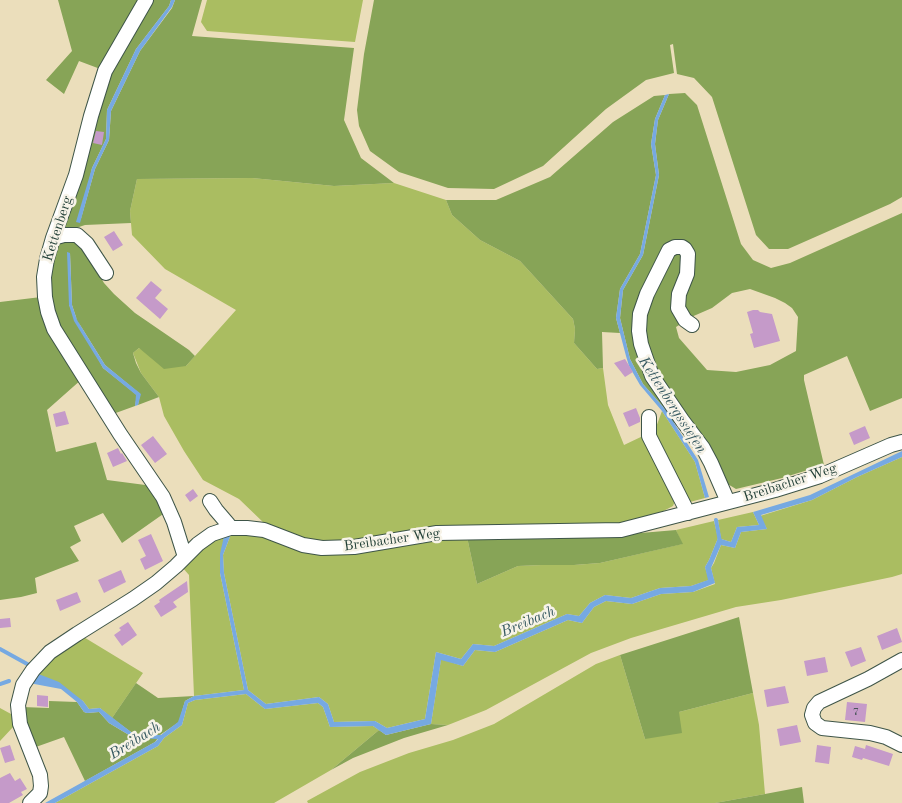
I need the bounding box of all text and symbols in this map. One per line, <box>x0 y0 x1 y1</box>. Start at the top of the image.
street label: Kettenberg <box>40 194 76 264</box>
water label: Kettenbergssiefen <box>634 353 710 457</box>
street label: Breibacher Weg <box>741 460 839 506</box>
street label: Breibacher Weg <box>343 525 441 555</box>
water label: Breibach <box>498 603 558 641</box>
house number: 7 <box>853 705 859 719</box>
water label: Breibach <box>106 718 164 764</box>

